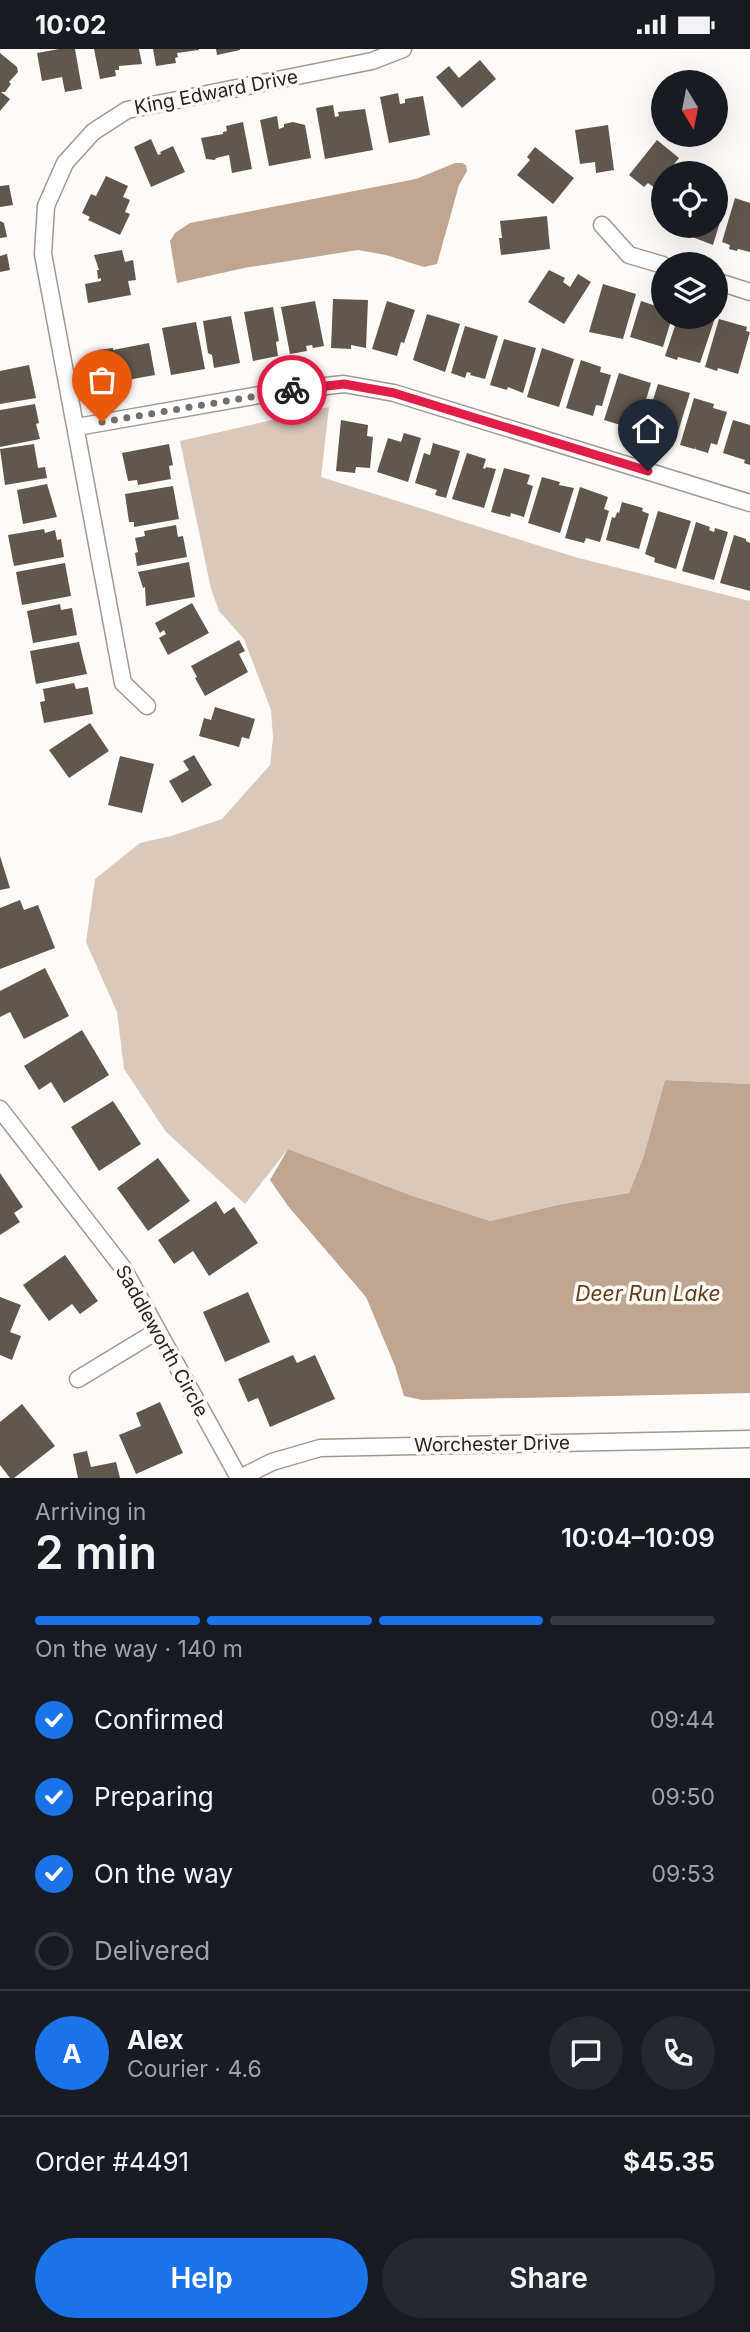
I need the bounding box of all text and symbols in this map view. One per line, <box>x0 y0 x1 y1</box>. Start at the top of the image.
text: 10:02 <box>35 9 106 40</box>
street label: King Edward Drive <box>132 65 300 119</box>
north arrow <box>651 70 728 147</box>
map controls <box>651 70 728 329</box>
button: locate <box>651 161 728 238</box>
button: layers <box>651 252 728 329</box>
pin <box>72 350 132 422</box>
courier <box>257 355 327 425</box>
icon: bag <box>83 361 121 399</box>
icon: bike <box>273 371 311 409</box>
pin <box>618 399 678 471</box>
icon: home <box>629 410 667 448</box>
street label: Saddleworth Circle <box>111 1261 213 1421</box>
water label: Deer Run Lake <box>575 1281 721 1306</box>
street label: Worchester Drive <box>414 1431 570 1457</box>
text: Arriving in <box>35 1498 146 1526</box>
text: 10:04–10:09 <box>561 1522 715 1553</box>
text: 2 min <box>35 1524 157 1580</box>
text: On the way · 140 m <box>35 1635 243 1663</box>
icon: check <box>35 1701 73 1739</box>
text: Confirmed <box>94 1704 224 1735</box>
text: 09:44 <box>650 1706 715 1734</box>
icon: check <box>35 1778 73 1816</box>
text: Preparing <box>94 1781 214 1812</box>
text: 09:50 <box>651 1783 715 1811</box>
icon: check <box>35 1855 73 1893</box>
text: On the way <box>94 1858 233 1889</box>
text: 09:53 <box>651 1860 715 1888</box>
text: Delivered <box>94 1935 210 1966</box>
button: chat <box>549 2016 623 2090</box>
button: phone <box>641 2016 715 2090</box>
text: Alex <box>127 2024 184 2055</box>
text: A <box>62 2038 82 2069</box>
text: Courier · 4.6 <box>127 2055 262 2083</box>
text: Order #4491 <box>35 2146 189 2177</box>
text: $45.35 <box>623 2146 715 2177</box>
button: Help <box>35 2238 368 2318</box>
button: Share <box>382 2238 715 2318</box>

